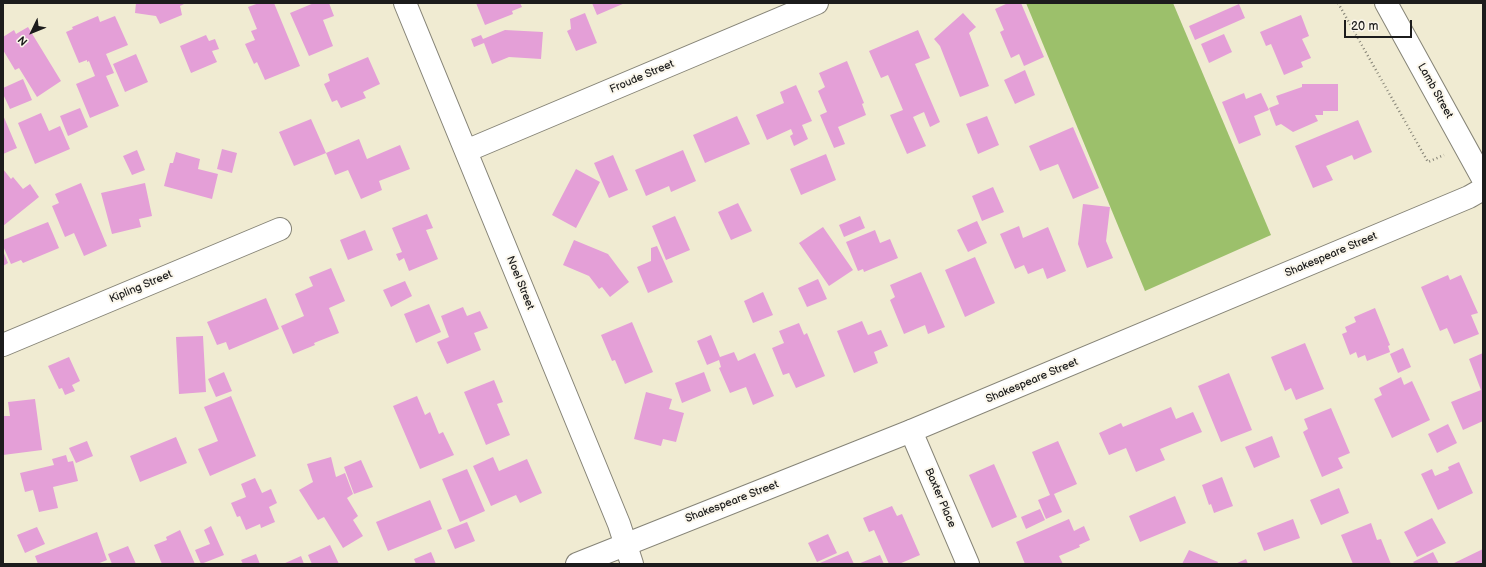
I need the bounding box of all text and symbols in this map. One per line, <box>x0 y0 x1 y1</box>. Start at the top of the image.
north arrow <box>12 12 52 52</box>
scale bar <box>1346 12 1414 38</box>
text: 20 m <box>1351 19 1378 34</box>
text: N <box>15 33 30 48</box>
street label: Froude Street <box>608 58 676 96</box>
street label: Lamb Street <box>1414 61 1456 121</box>
street label: Shakespeare Street <box>1283 230 1379 280</box>
street label: Noel Street <box>503 254 537 312</box>
street label: Kipling Street <box>108 268 174 306</box>
street label: Shakespeare Street <box>984 356 1080 406</box>
street label: Baxter Place <box>922 466 958 530</box>
street label: Shakespeare Street <box>684 478 780 526</box>

